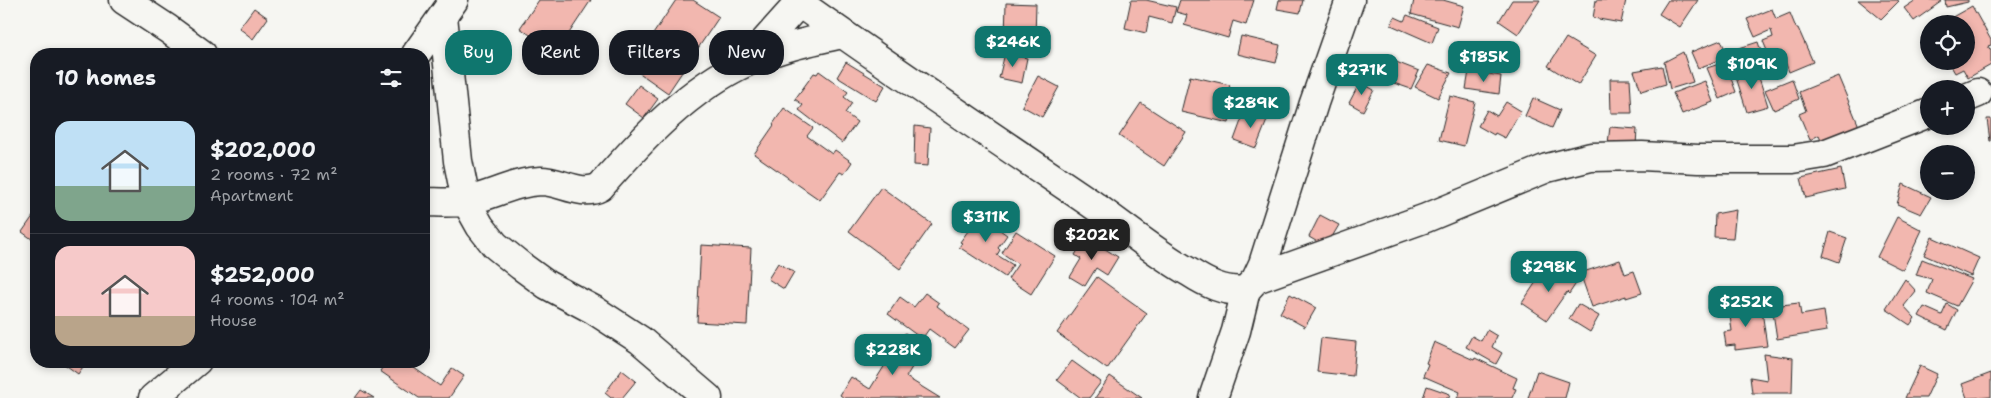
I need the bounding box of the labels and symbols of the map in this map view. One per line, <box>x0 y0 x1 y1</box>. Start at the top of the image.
pin: $246K <box>978 26 1048 68</box>
pin: $185K <box>1449 41 1519 83</box>
pin: $109K <box>1717 48 1787 90</box>
pin: $271K <box>1327 54 1397 96</box>
pin: $289K <box>1216 86 1286 129</box>
pin: $311K <box>951 200 1021 243</box>
pin: $202K <box>1057 218 1127 261</box>
pin: $298K <box>1514 250 1584 293</box>
pin: $252K <box>1711 286 1781 328</box>
pin: $228K <box>858 334 928 376</box>

